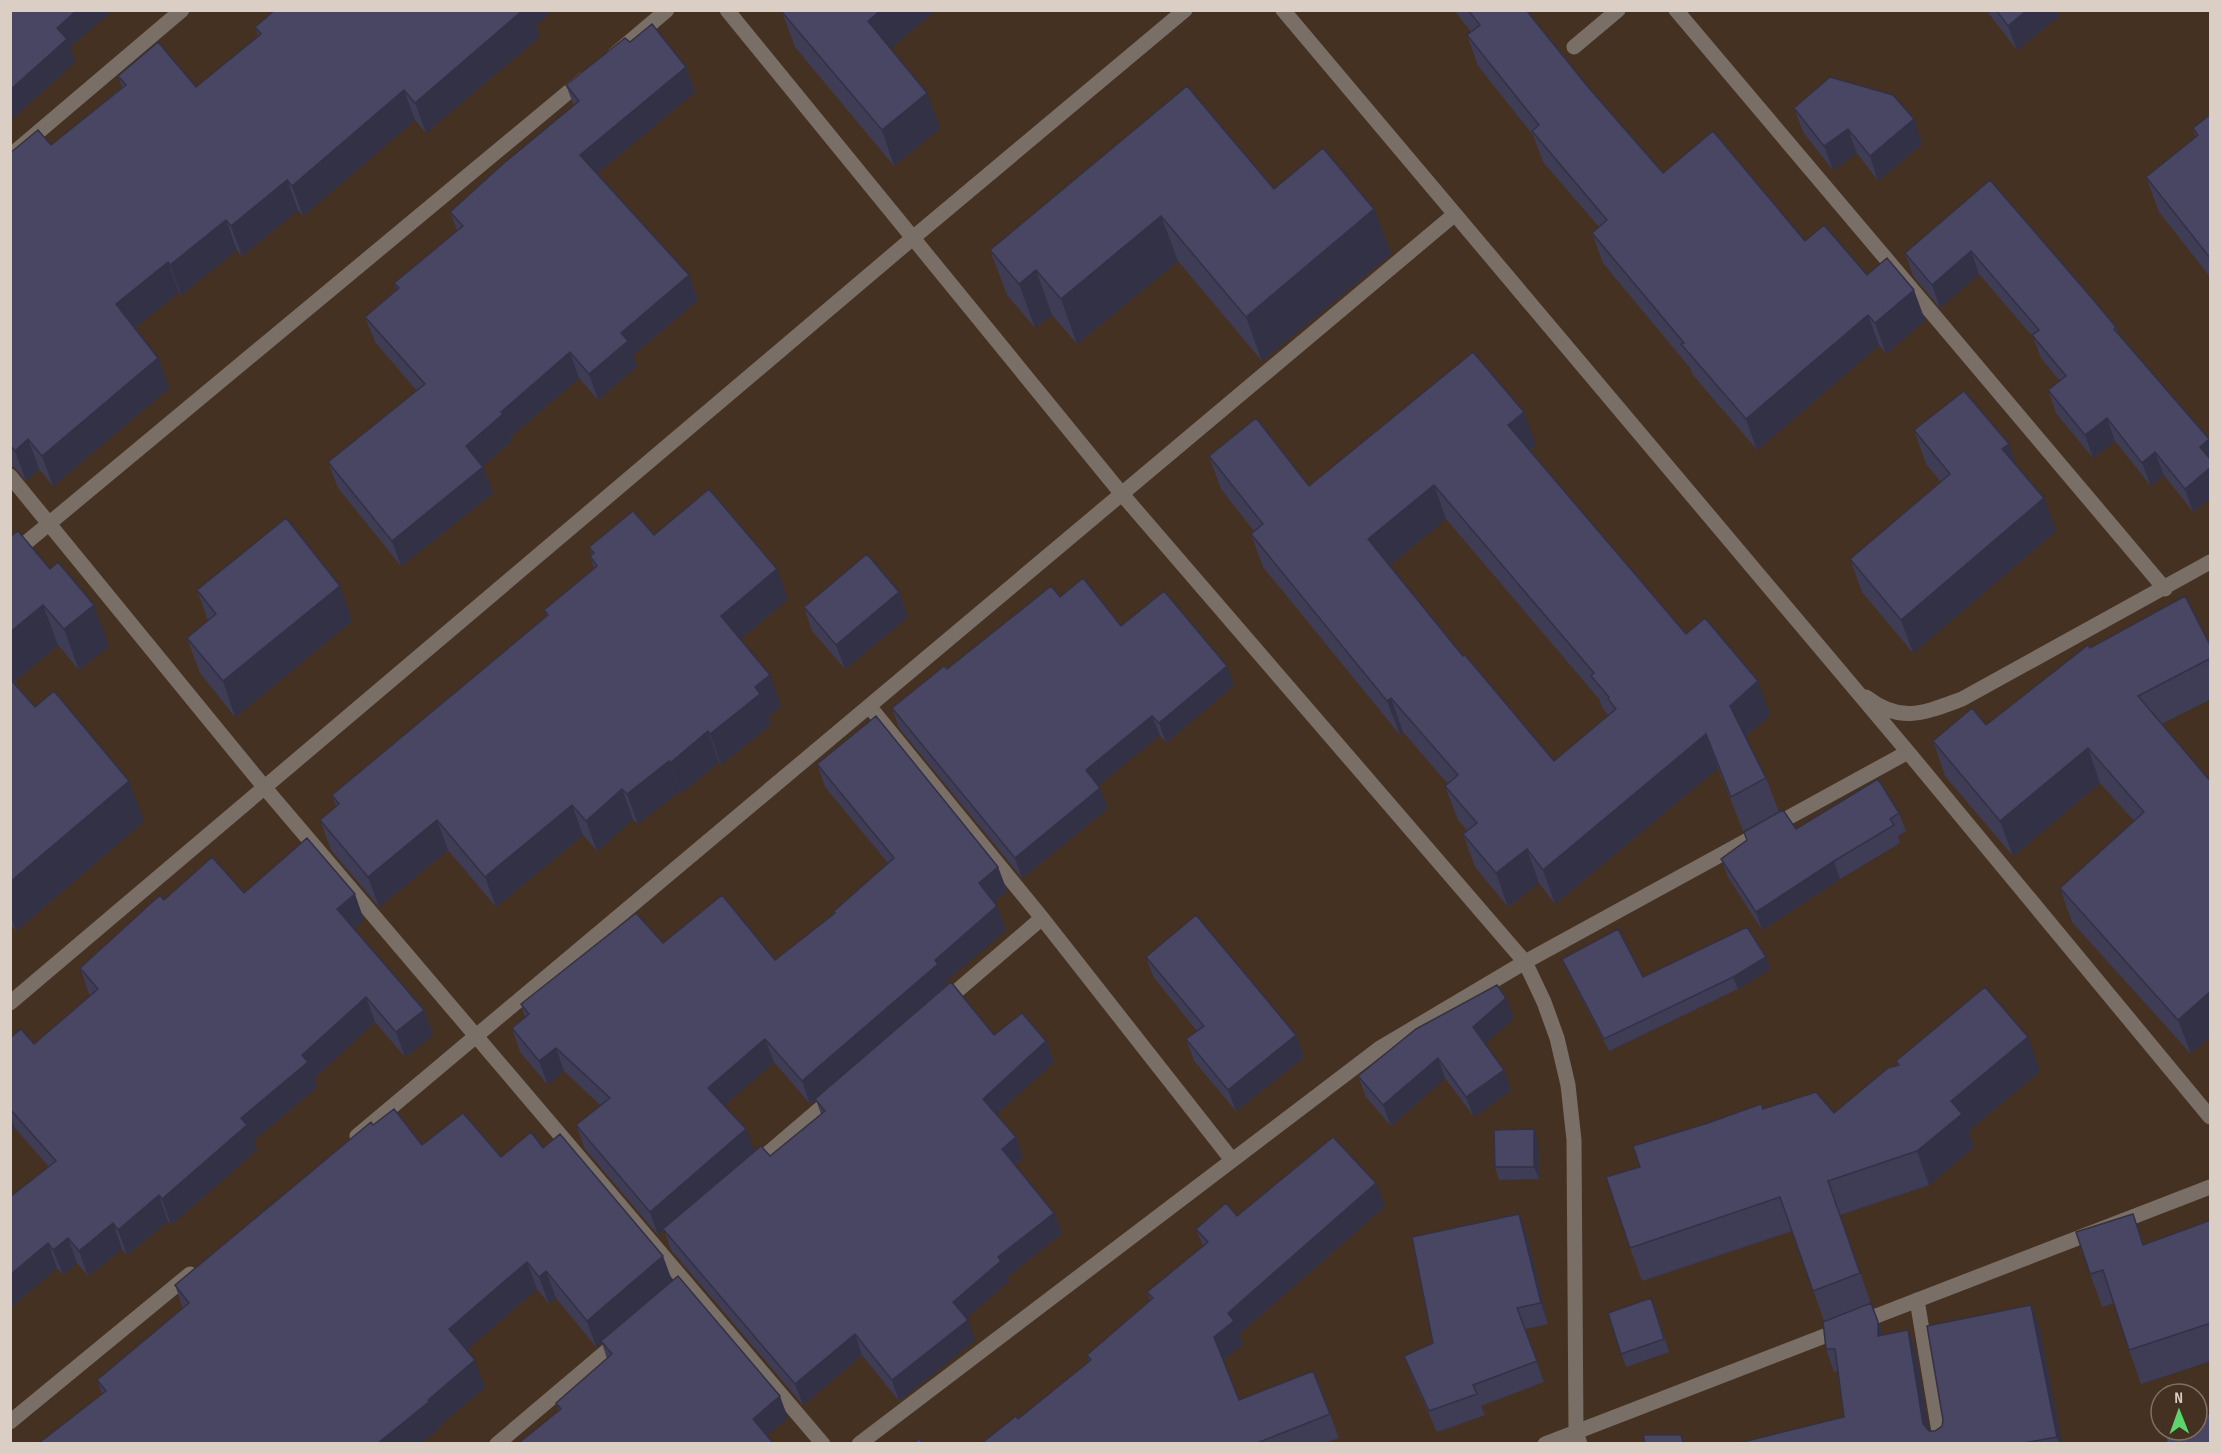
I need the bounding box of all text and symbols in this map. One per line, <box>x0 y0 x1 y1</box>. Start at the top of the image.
north arrow <box>2149 1382 2209 1442</box>
text: N <box>2174 1389 2183 1408</box>

